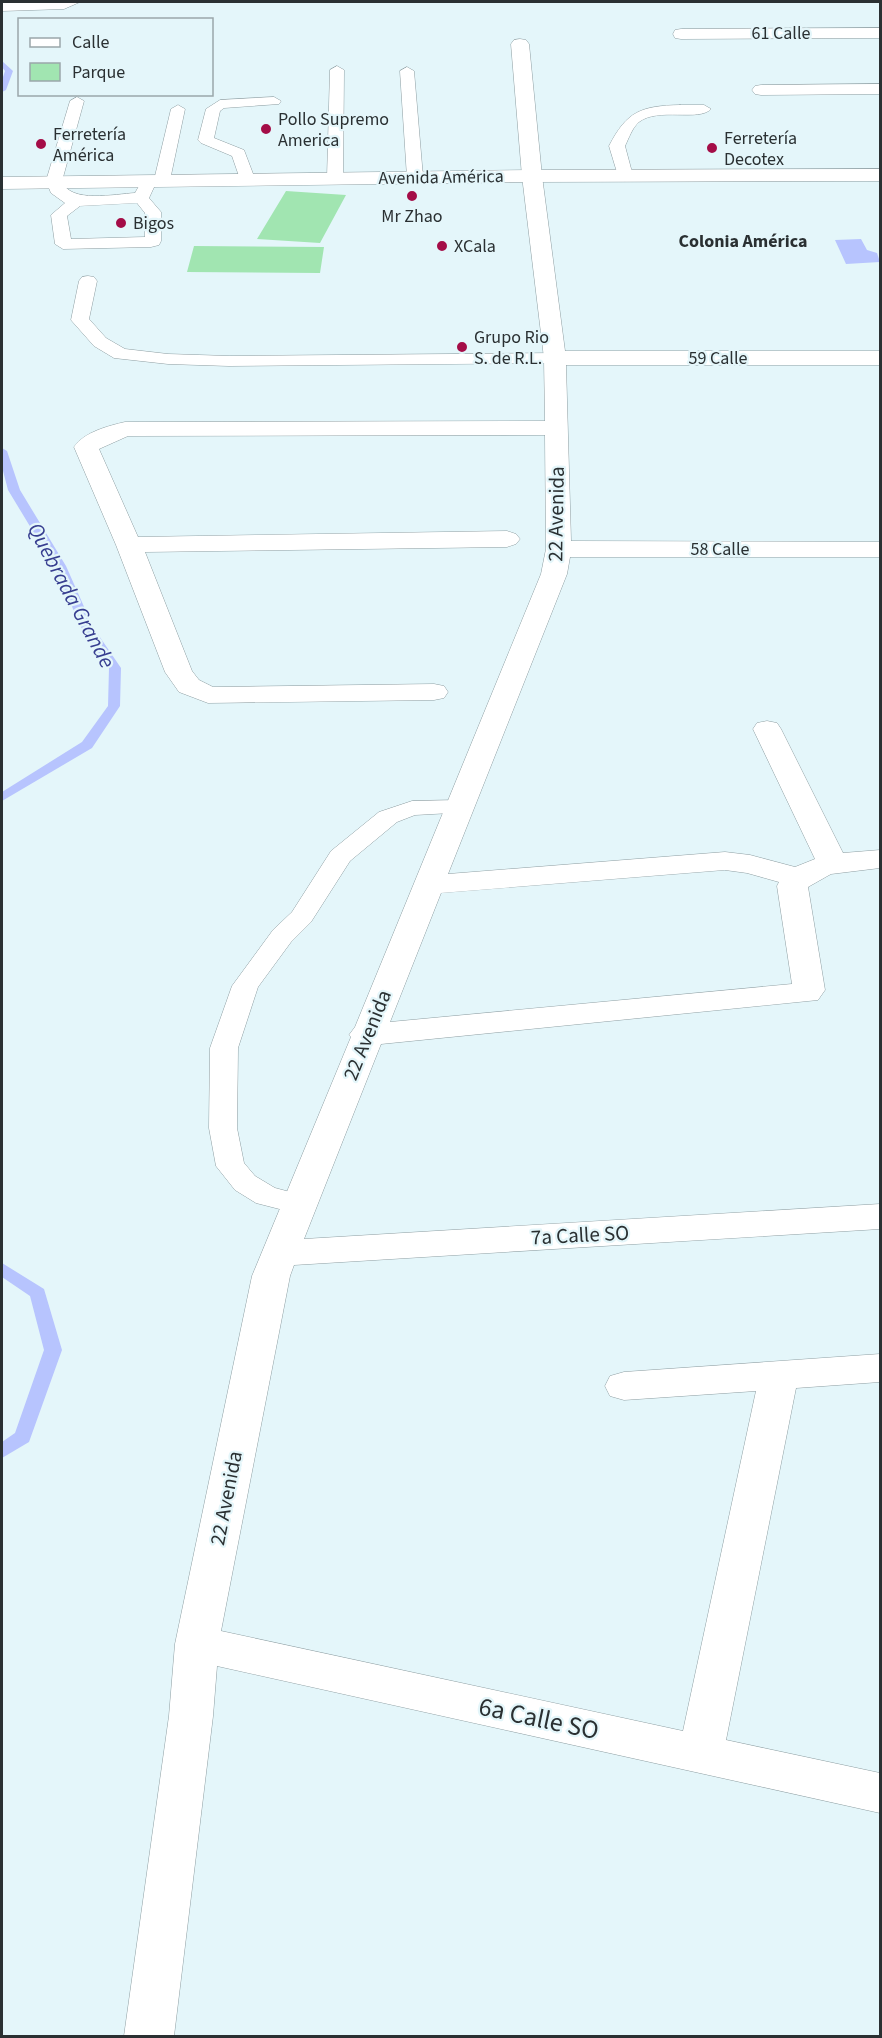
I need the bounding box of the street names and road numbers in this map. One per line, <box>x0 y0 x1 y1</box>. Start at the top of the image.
street label: 61 Calle <box>752 21 811 46</box>
street label: Avenida América <box>378 164 504 191</box>
street label: 59 Calle <box>689 346 748 371</box>
street label: 22 Avenida <box>540 466 572 562</box>
street label: 58 Calle <box>691 537 750 562</box>
street label: 22 Avenida <box>335 985 399 1085</box>
street label: 7a Calle SO <box>530 1217 630 1253</box>
street label: 22 Avenida <box>202 1448 250 1548</box>
street label: 6a Calle SO <box>476 1688 602 1749</box>

